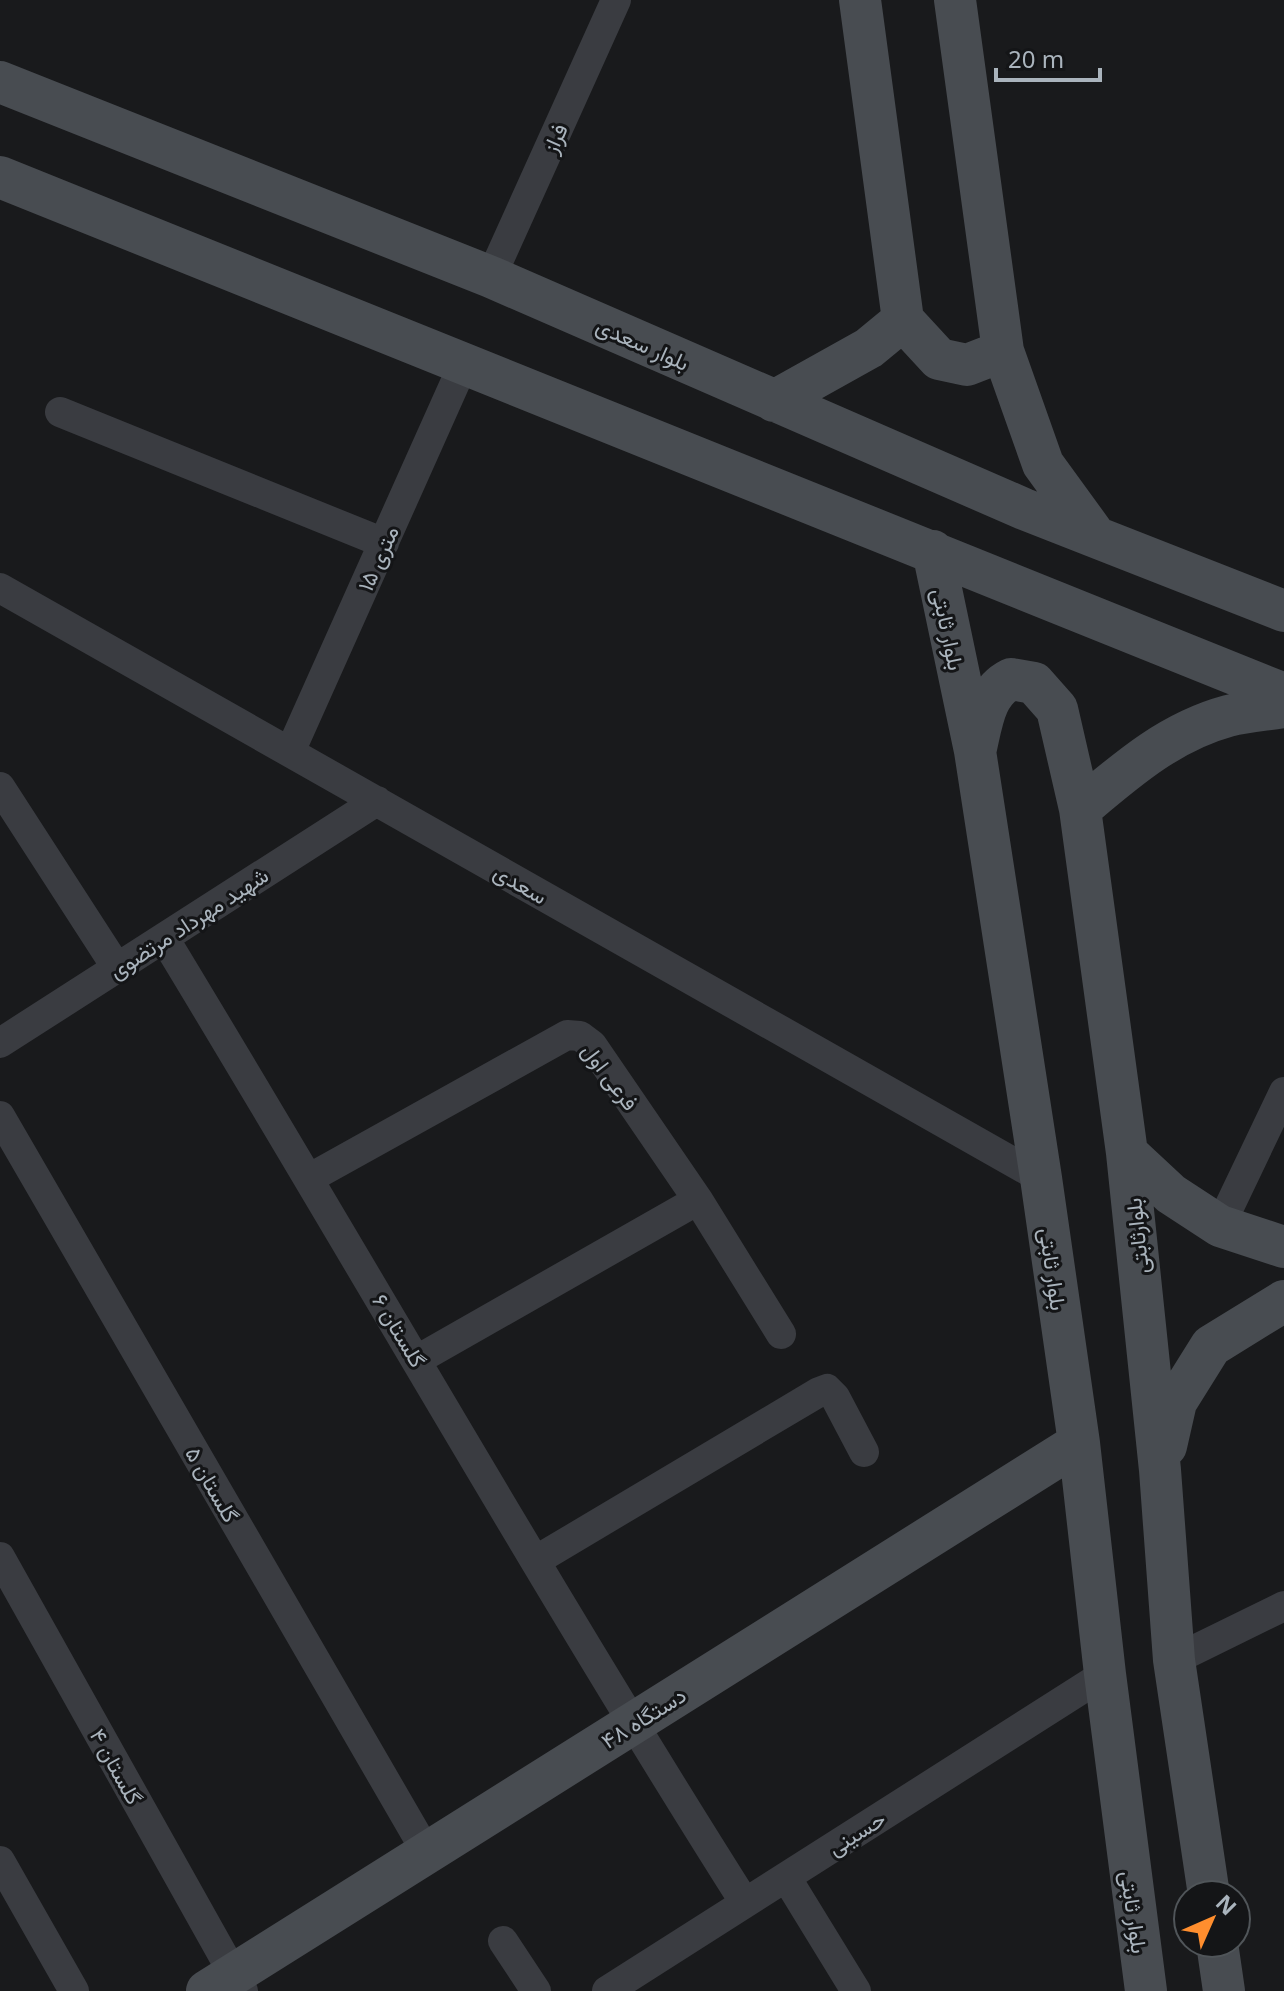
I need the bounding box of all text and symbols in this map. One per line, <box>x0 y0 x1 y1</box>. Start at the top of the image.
scale bar <box>996 32 1100 82</box>
text: 20 m <box>1008 42 1064 75</box>
street label: فراز <box>534 118 574 159</box>
street label: بلوار سعدی <box>592 309 694 377</box>
street label: ۱۵ متری <box>349 521 405 595</box>
street label: بلوار ثابتی <box>926 585 972 673</box>
street label: سعدی <box>489 856 553 910</box>
street label: شهید مهرداد مرتضوی <box>102 859 274 985</box>
street label: فرعی اول <box>576 1036 646 1116</box>
street label: بلوارثابتی <box>1117 1197 1155 1275</box>
street label: بلوار ثابتی <box>1033 1226 1075 1312</box>
street label: گلستان ۶ <box>366 1288 434 1373</box>
street label: گلستان ۵ <box>179 1441 247 1528</box>
street label: ۴۸ دستگاه <box>595 1679 691 1755</box>
street label: گلستان ۴ <box>84 1723 150 1810</box>
street label: حسینی <box>821 1803 891 1861</box>
street label: بلوار ثابتی <box>1114 1869 1156 1955</box>
north arrow <box>1172 1879 1252 1959</box>
text: N <box>1210 1887 1244 1921</box>

